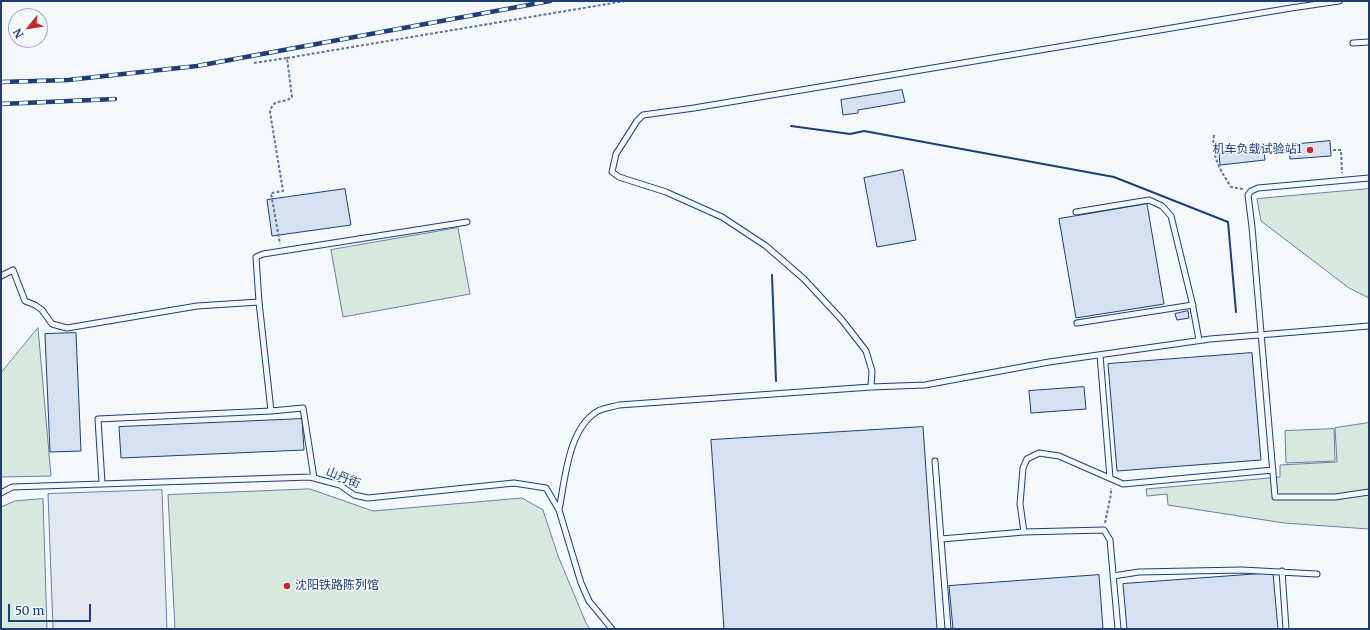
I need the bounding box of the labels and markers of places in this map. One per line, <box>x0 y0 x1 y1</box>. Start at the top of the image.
place label: 机车负载试验站1 <box>1213 143 1302 157</box>
marker: 机车负载试验站1 <box>1305 145 1315 155</box>
place label: 沈阳铁路陈列馆 <box>295 579 379 593</box>
marker: 沈阳铁路陈列馆 <box>282 581 292 591</box>

